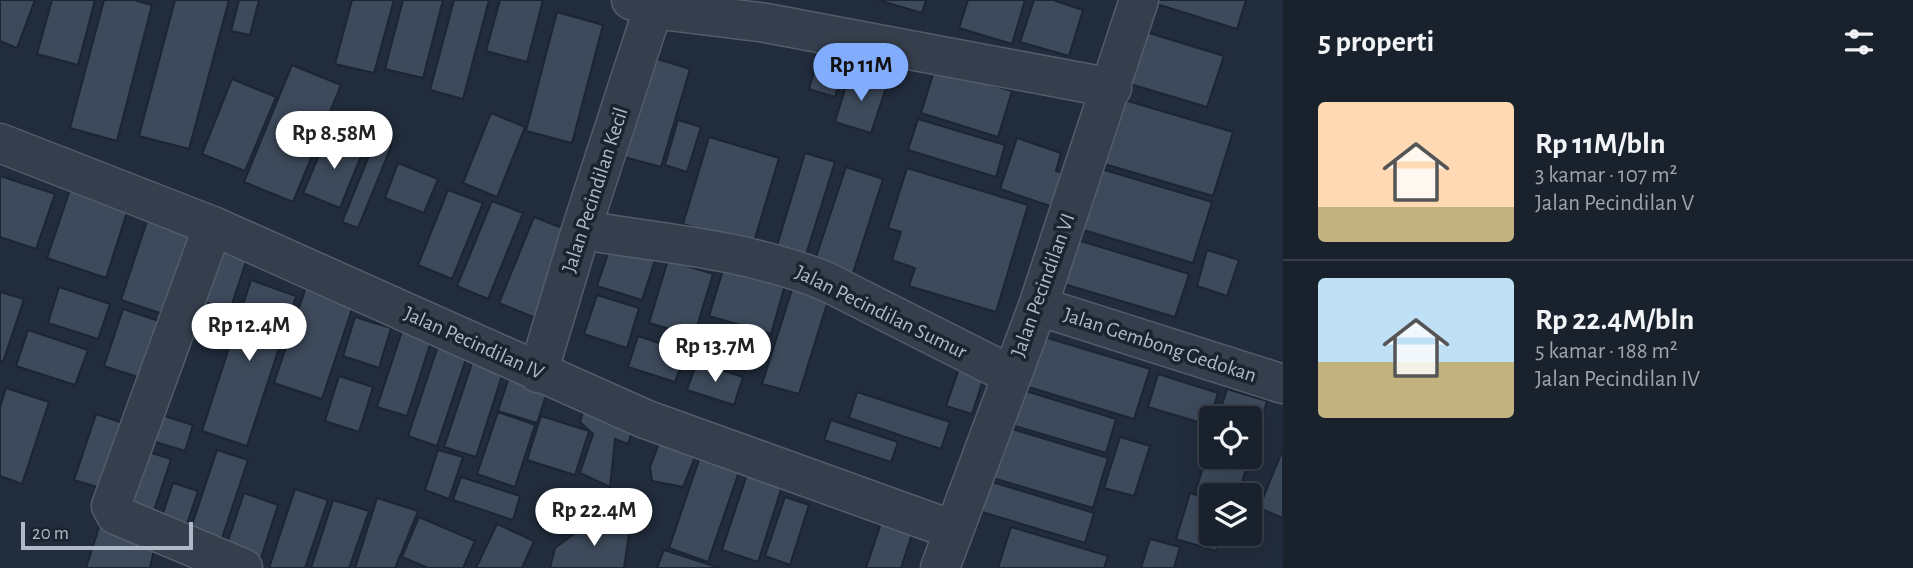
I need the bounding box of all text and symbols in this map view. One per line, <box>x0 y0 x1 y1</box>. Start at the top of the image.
icon: filters <box>1840 23 1878 61</box>
text: 5 properti <box>1318 27 1434 57</box>
pin: Rp 11M <box>804 43 918 103</box>
text: Rp 11M <box>829 54 893 77</box>
street label: Jalan Pecindilan Kecil <box>558 105 632 275</box>
pin: Rp 8.58M <box>262 111 406 171</box>
text: Rp 8.58M <box>292 122 376 145</box>
text: Rp 11M/bln <box>1535 129 1666 159</box>
icon: home <box>1374 130 1458 214</box>
text: 3 kamar · 107 m² <box>1535 164 1678 187</box>
text: Jalan Pecindilan V <box>1535 192 1694 215</box>
street label: Jalan Pecindilan VI <box>1007 211 1079 359</box>
street label: Jalan Pecindilan Sumur <box>792 261 970 363</box>
street label: Jalan Pecindilan IV <box>401 303 547 383</box>
pin: Rp 12.4M <box>177 304 321 363</box>
street label: Jalan Gembong Gedokan <box>1061 304 1259 386</box>
text: Rp 22.4M/bln <box>1535 305 1694 335</box>
icon: home <box>1374 306 1458 390</box>
text: Rp 12.4M <box>208 314 290 337</box>
pin: Rp 13.7M <box>643 324 787 384</box>
text: Rp 13.7M <box>675 335 755 358</box>
text: 5 kamar · 188 m² <box>1535 340 1678 363</box>
text: Jalan Pecindilan IV <box>1535 368 1700 391</box>
map controls <box>1199 406 1262 546</box>
button: locate <box>1199 406 1262 469</box>
button: layers <box>1199 483 1262 546</box>
pin: Rp 22.4M <box>522 489 666 548</box>
text: Rp 22.4M <box>551 499 637 522</box>
scale bar <box>21 519 192 551</box>
text: 20 m <box>32 524 69 543</box>

